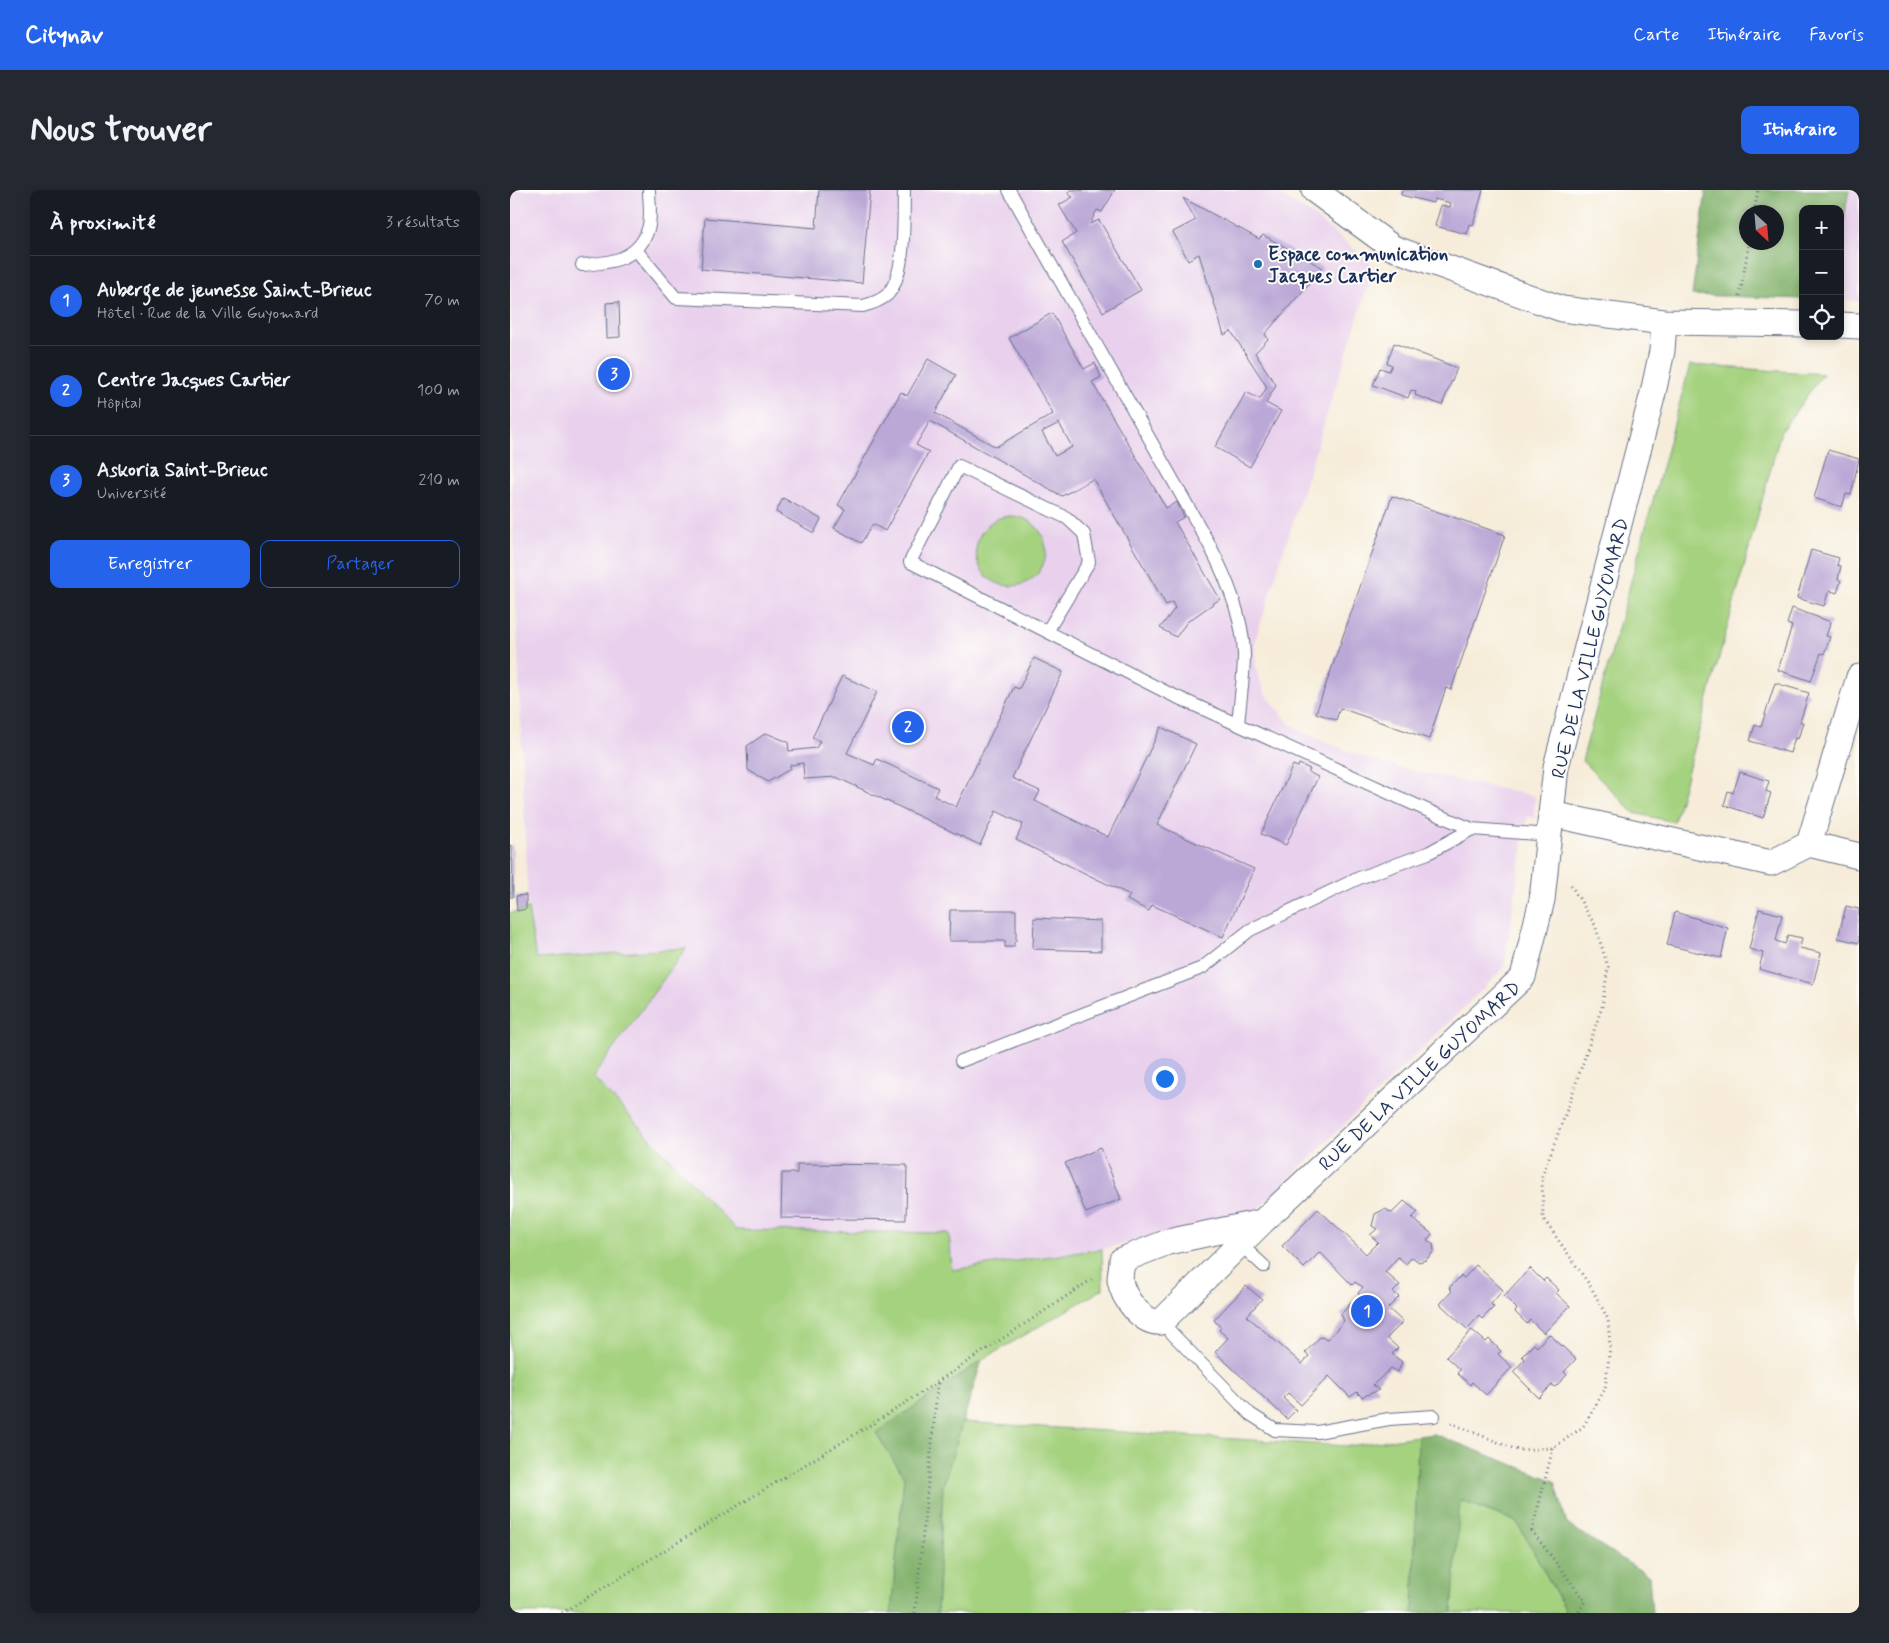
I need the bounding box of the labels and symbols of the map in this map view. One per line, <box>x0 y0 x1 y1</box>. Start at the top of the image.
north arrow <box>1739 205 1784 250</box>
place label: Espace communication Jacques Cartier <box>1268 242 1449 290</box>
marker: Espace communication Jacques Cartier <box>1252 258 1264 270</box>
pin: 3 <box>598 355 630 393</box>
street label: RUE DE LA VILLE GUYOMARD <box>1546 515 1635 781</box>
pin: 2 <box>892 708 924 746</box>
street label: RUE DE LA VILLE GUYOMARD <box>1314 976 1526 1177</box>
your location <box>1152 1066 1178 1092</box>
pin: 1 <box>1351 1292 1383 1330</box>

